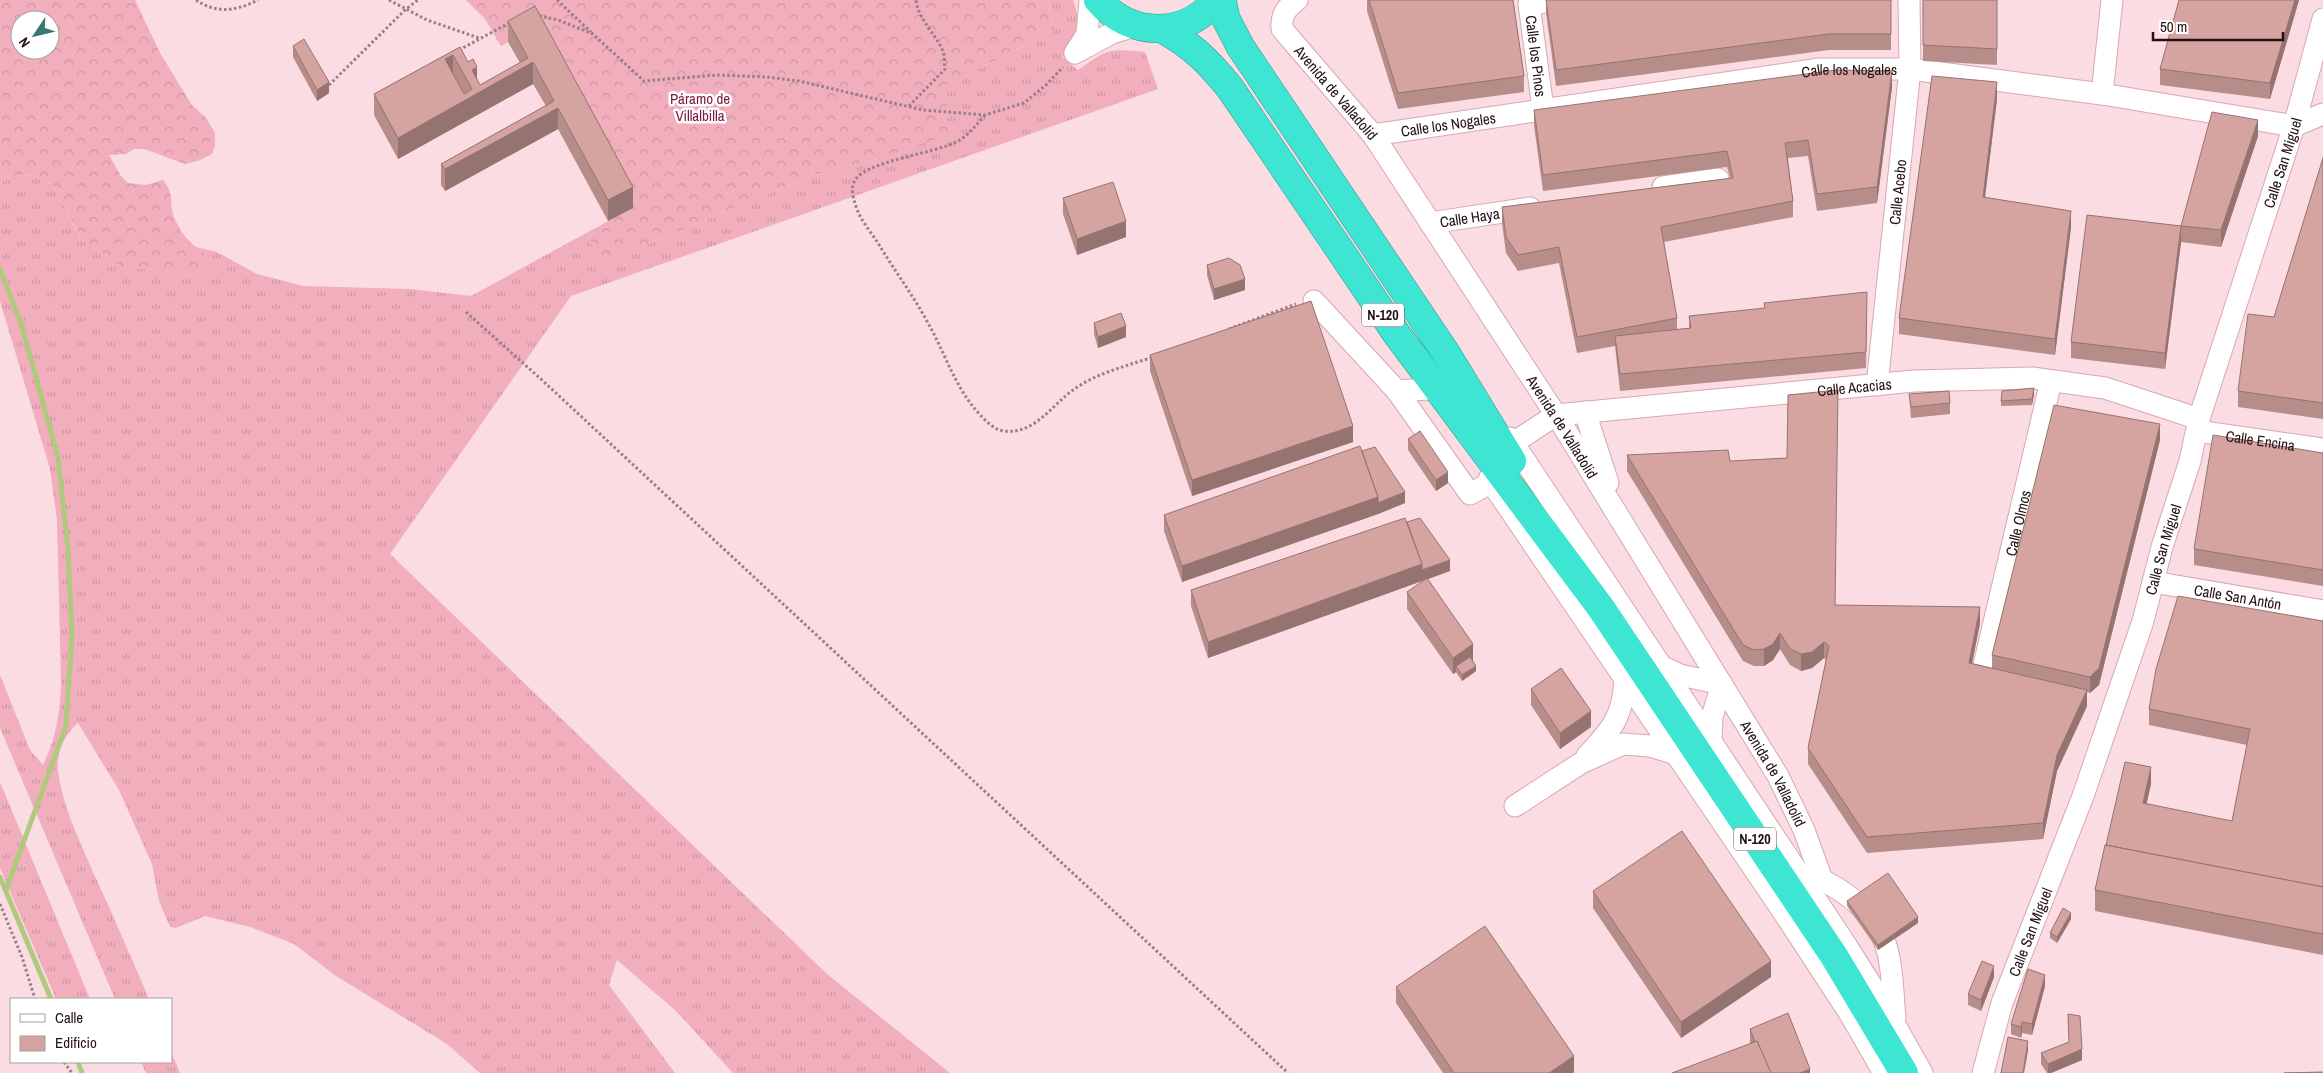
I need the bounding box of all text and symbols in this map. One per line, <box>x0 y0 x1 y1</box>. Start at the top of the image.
north arrow <box>10 10 60 60</box>
scale bar <box>2153 10 2283 42</box>
street label: Calle los Pinos <box>1521 14 1551 98</box>
text: 50 m <box>2160 16 2187 37</box>
text: N <box>15 34 34 51</box>
street label: Avenida de Valladolid <box>1289 40 1383 144</box>
street label: Calle los Nogales <box>1800 59 1897 82</box>
park label: Páramo de Villalbilla <box>670 88 730 126</box>
street label: Calle los Nogales <box>1399 107 1497 141</box>
street label: Calle San Miguel <box>2258 115 2306 211</box>
street label: Calle Acebo <box>1883 158 1911 226</box>
street label: Calle Haya <box>1438 202 1501 232</box>
road number: N-120 <box>1362 304 1404 326</box>
street label: Avenida de Valladolid <box>1521 370 1603 482</box>
street label: Calle Acacias <box>1816 373 1892 401</box>
street label: Calle Encina <box>2224 425 2297 455</box>
street label: Calle Olmos <box>2000 488 2035 558</box>
street label: Calle San Miguel <box>2140 501 2186 597</box>
street label: Calle San Antón <box>2192 579 2283 614</box>
street label: Avenida de Valladolid <box>1735 715 1811 830</box>
road number: N-120 <box>1734 828 1776 851</box>
street label: Calle San Miguel <box>2003 884 2057 979</box>
legend <box>10 998 172 1063</box>
text: Calle <box>55 1007 83 1028</box>
text: Edificio <box>55 1032 97 1053</box>

